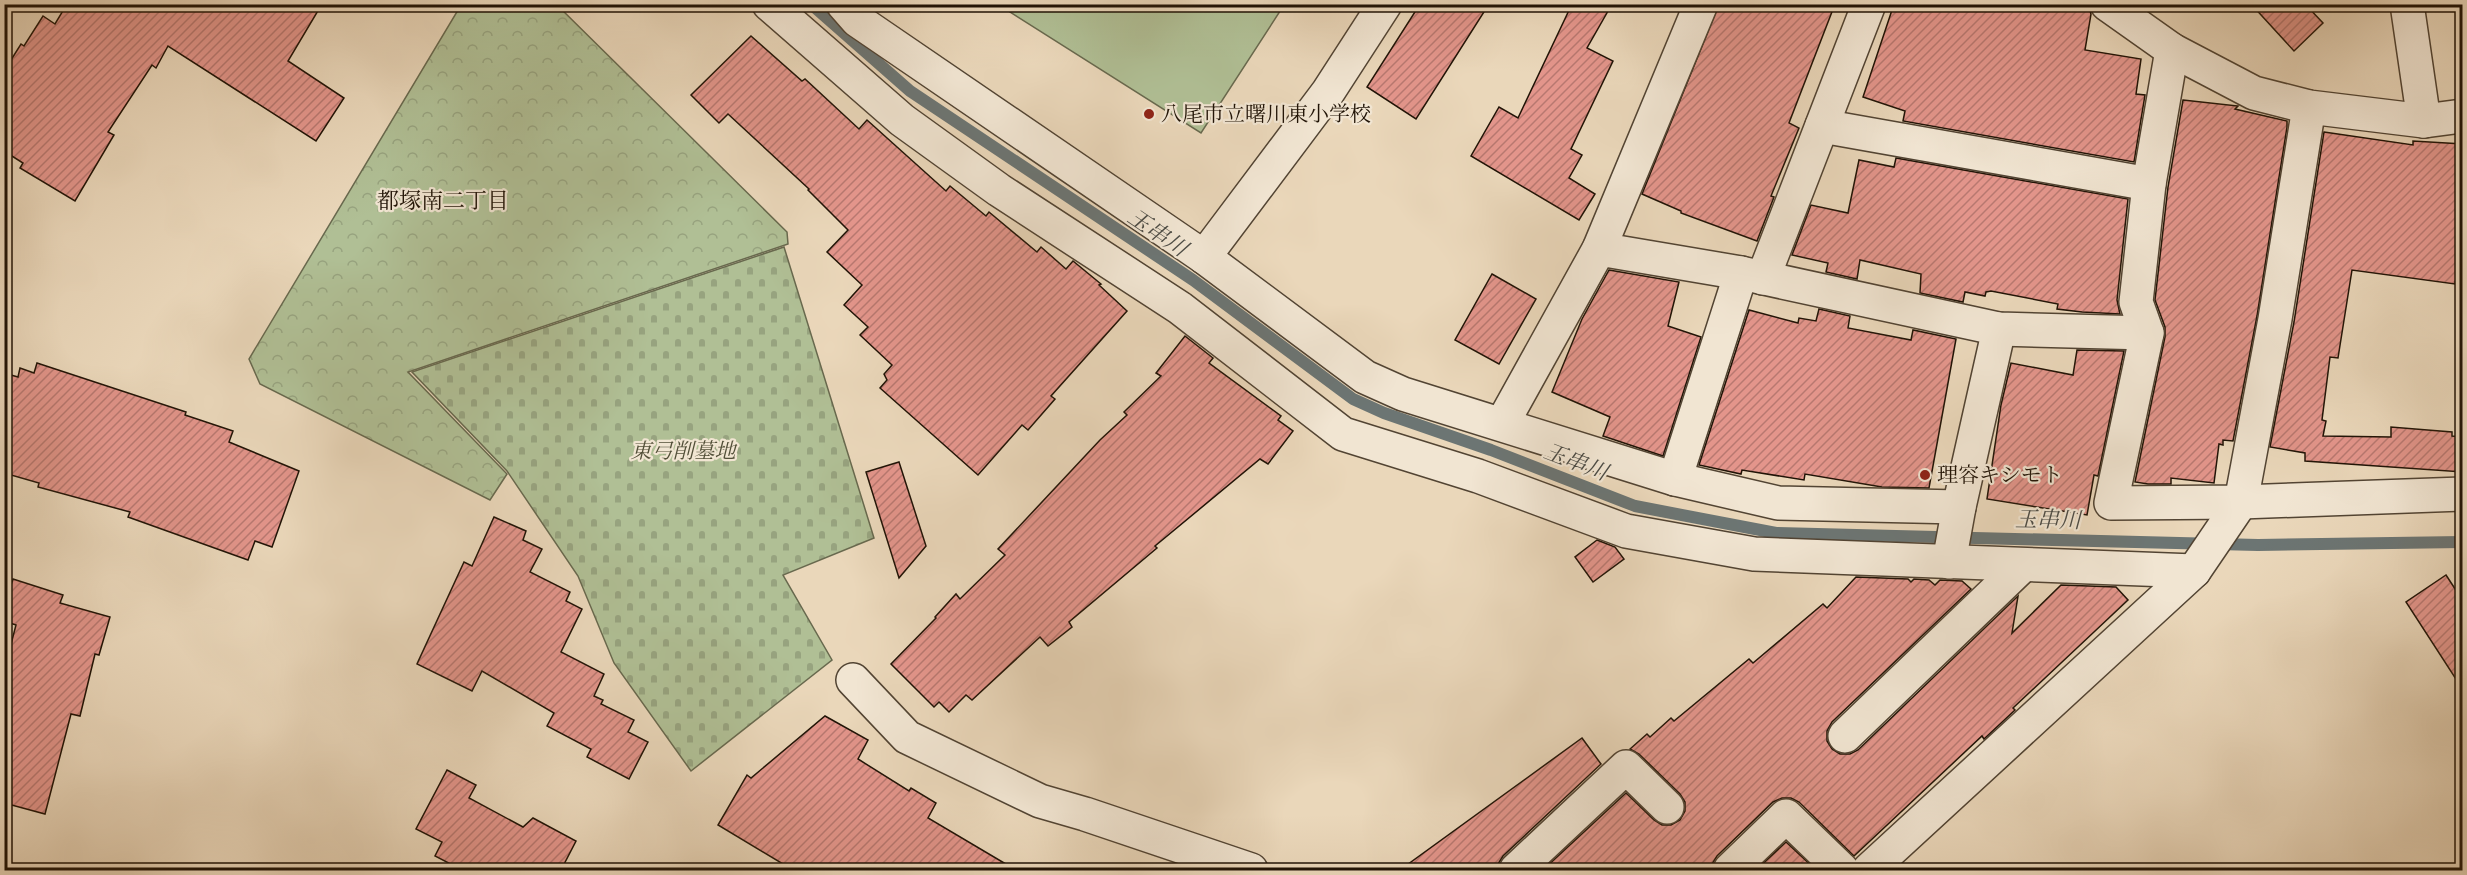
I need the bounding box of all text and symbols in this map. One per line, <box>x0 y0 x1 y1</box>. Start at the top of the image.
place label: 八尾市立曙川東小学校 <box>1161 100 1371 127</box>
marker: 八尾市立曙川東小学校 <box>1142 107 1156 121</box>
district label: 都塚南二丁目 <box>377 186 509 215</box>
water label: 玉串川 <box>1122 202 1195 264</box>
water label: 玉串川 <box>1540 436 1614 488</box>
park label: 東弓削墓地 <box>631 437 737 464</box>
place label: 理容キシモト <box>1937 461 2063 488</box>
marker: 理容キシモト <box>1918 468 1932 482</box>
water label: 玉串川 <box>2015 504 2083 535</box>

